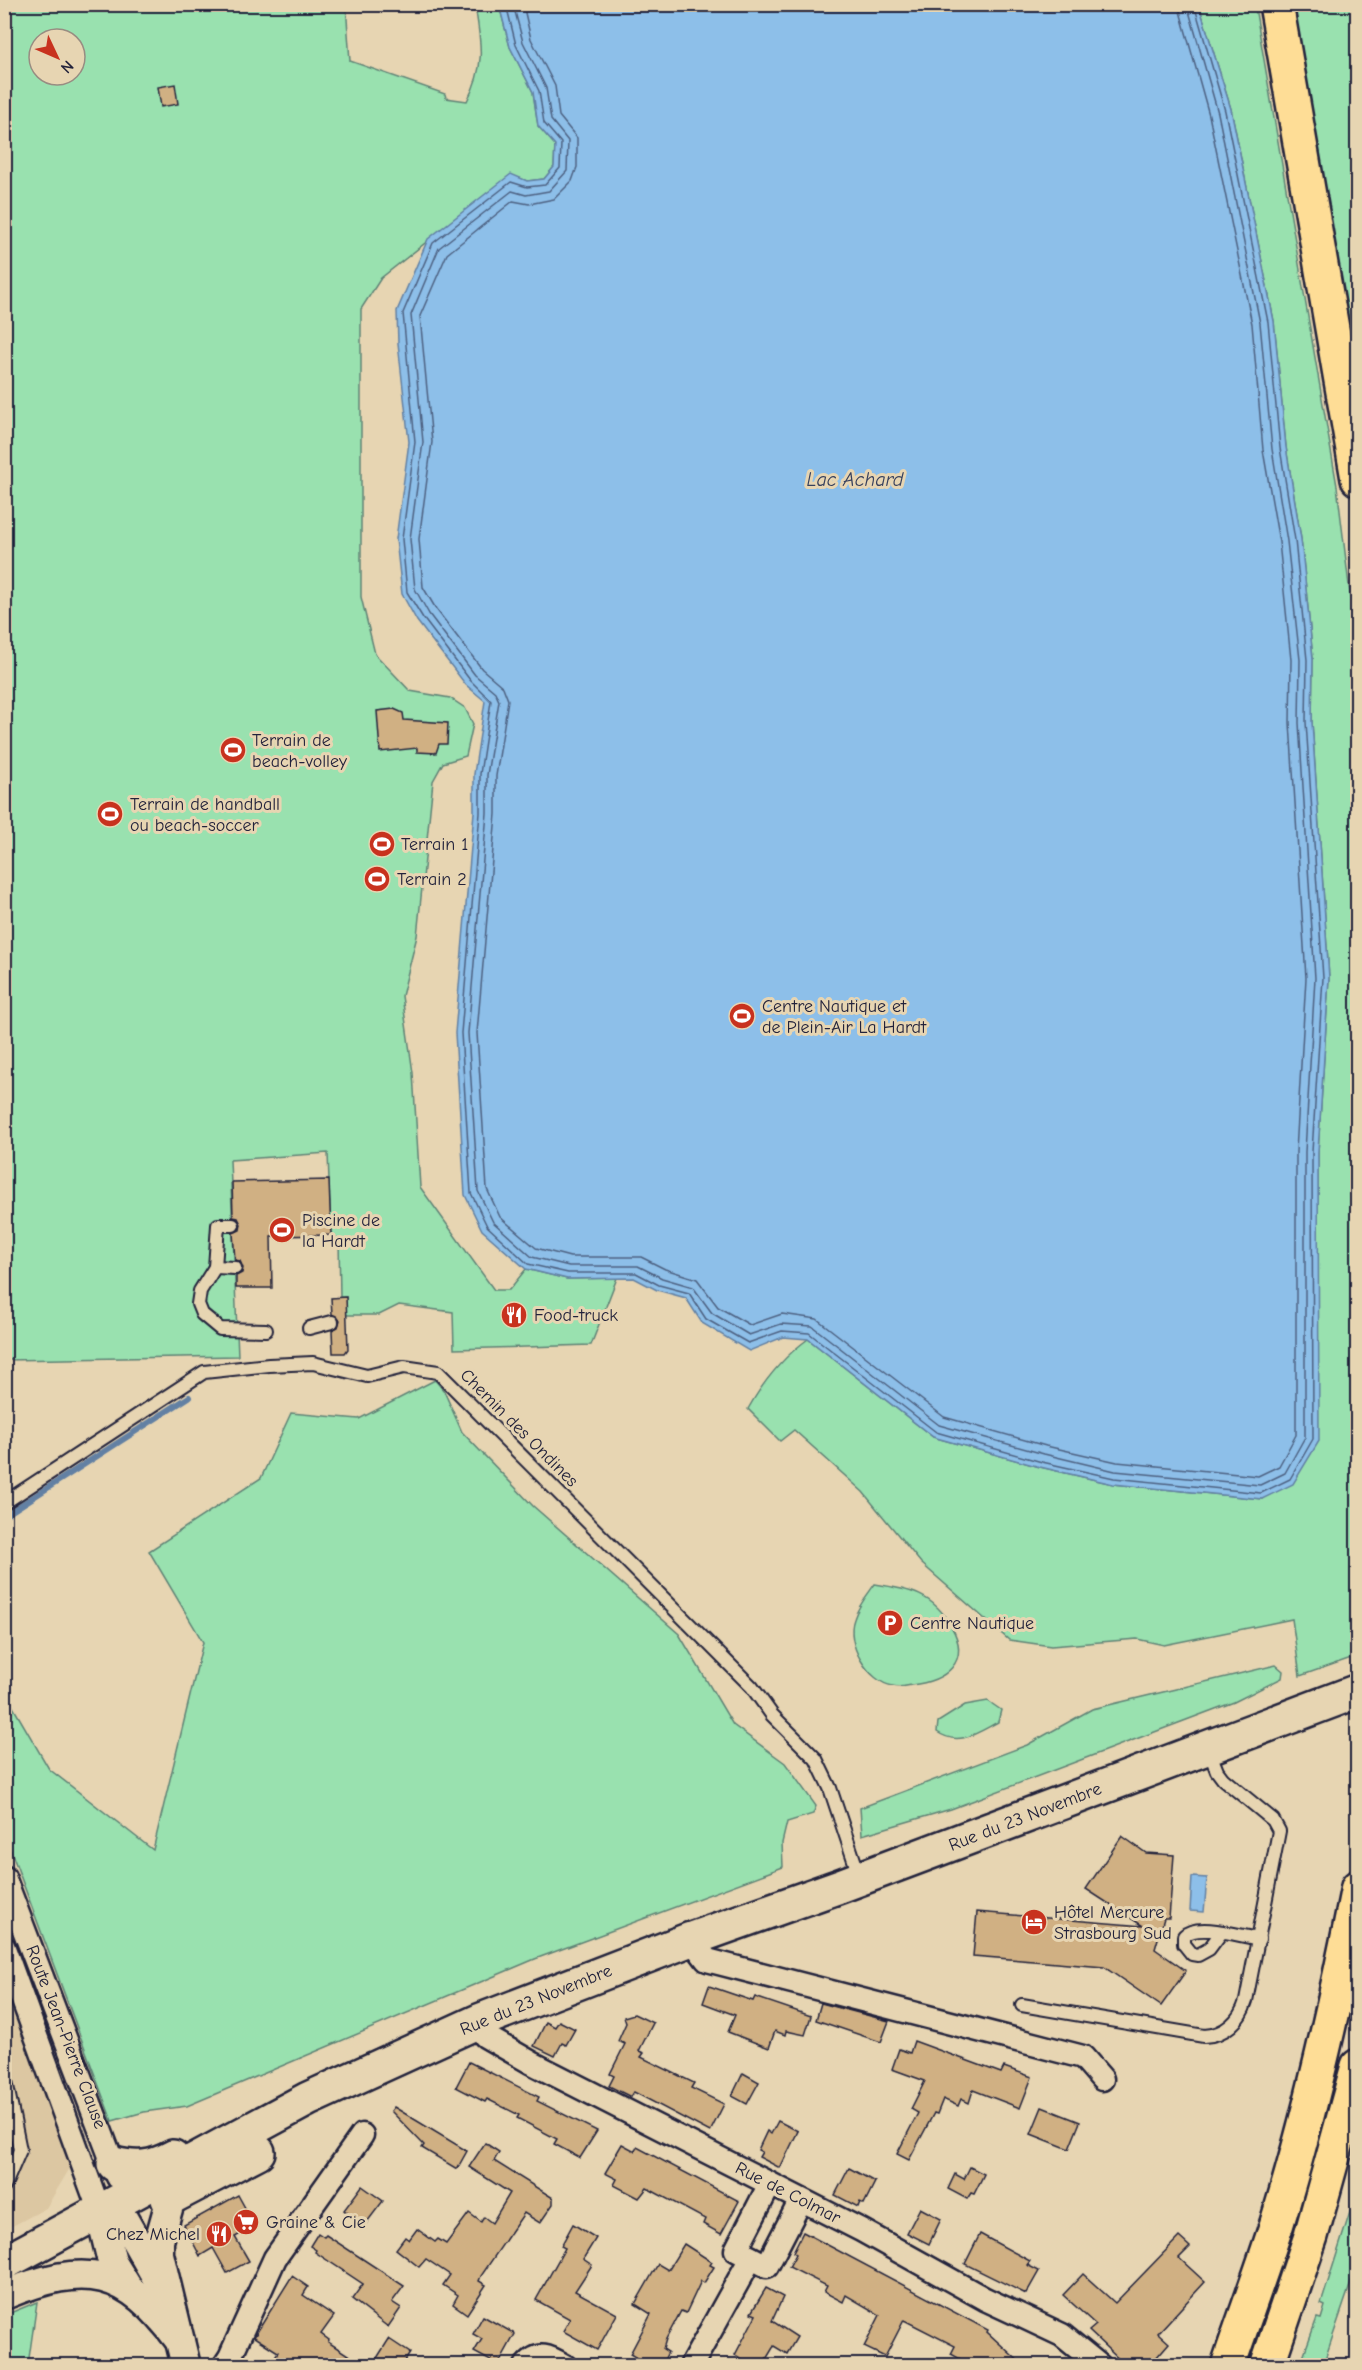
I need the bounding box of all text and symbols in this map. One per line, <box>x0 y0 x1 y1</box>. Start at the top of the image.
north arrow <box>27 27 87 87</box>
text: N <box>57 57 77 77</box>
water label: Lac Achard <box>807 468 905 491</box>
place label: Terrain de beach-volley <box>252 730 348 772</box>
sports icon: Terrain de beach-volley <box>218 735 248 765</box>
place label: Terrain de handball ou beach-soccer <box>130 794 280 836</box>
sports icon: Terrain de handball ou beach-soccer <box>95 799 125 829</box>
sports icon: Terrain 1 <box>367 829 397 859</box>
place label: Terrain 1 <box>401 834 468 855</box>
sports icon: Terrain 2 <box>362 864 392 894</box>
place label: Terrain 2 <box>397 869 467 890</box>
place label: Centre Nautique et de Plein-Air La Hardt <box>762 996 927 1038</box>
sports icon: Centre Nautique et de Plein-Air La Hardt <box>727 1001 757 1031</box>
place label: Piscine de la Hardt <box>302 1210 380 1252</box>
sports icon: Piscine de la Hardt <box>267 1215 297 1245</box>
restaurant icon: Food-truck <box>499 1300 529 1330</box>
place label: Food-truck <box>534 1305 618 1326</box>
street label: Chemin des Ondines <box>456 1365 582 1491</box>
parking icon: Centre Nautique <box>875 1608 905 1638</box>
place label: Centre Nautique <box>910 1613 1034 1634</box>
street label: Rue du 23 Novembre <box>946 1778 1104 1856</box>
place label: Hôtel Mercure Strasbourg Sud <box>1054 1902 1172 1944</box>
hotel icon: Hôtel Mercure Strasbourg Sud <box>1019 1907 1049 1937</box>
street label: Route Jean-Pierre Clause <box>21 1942 111 2132</box>
street label: Rue du 23 Novembre <box>457 1960 615 2040</box>
street label: Rue de Colmar <box>732 2157 845 2229</box>
supermarket icon: Graine & Cie <box>231 2207 261 2237</box>
place label: Graine & Cie <box>266 2212 366 2233</box>
restaurant icon: Chez Michel <box>204 2219 234 2249</box>
place label: Chez Michel <box>106 2224 200 2245</box>

